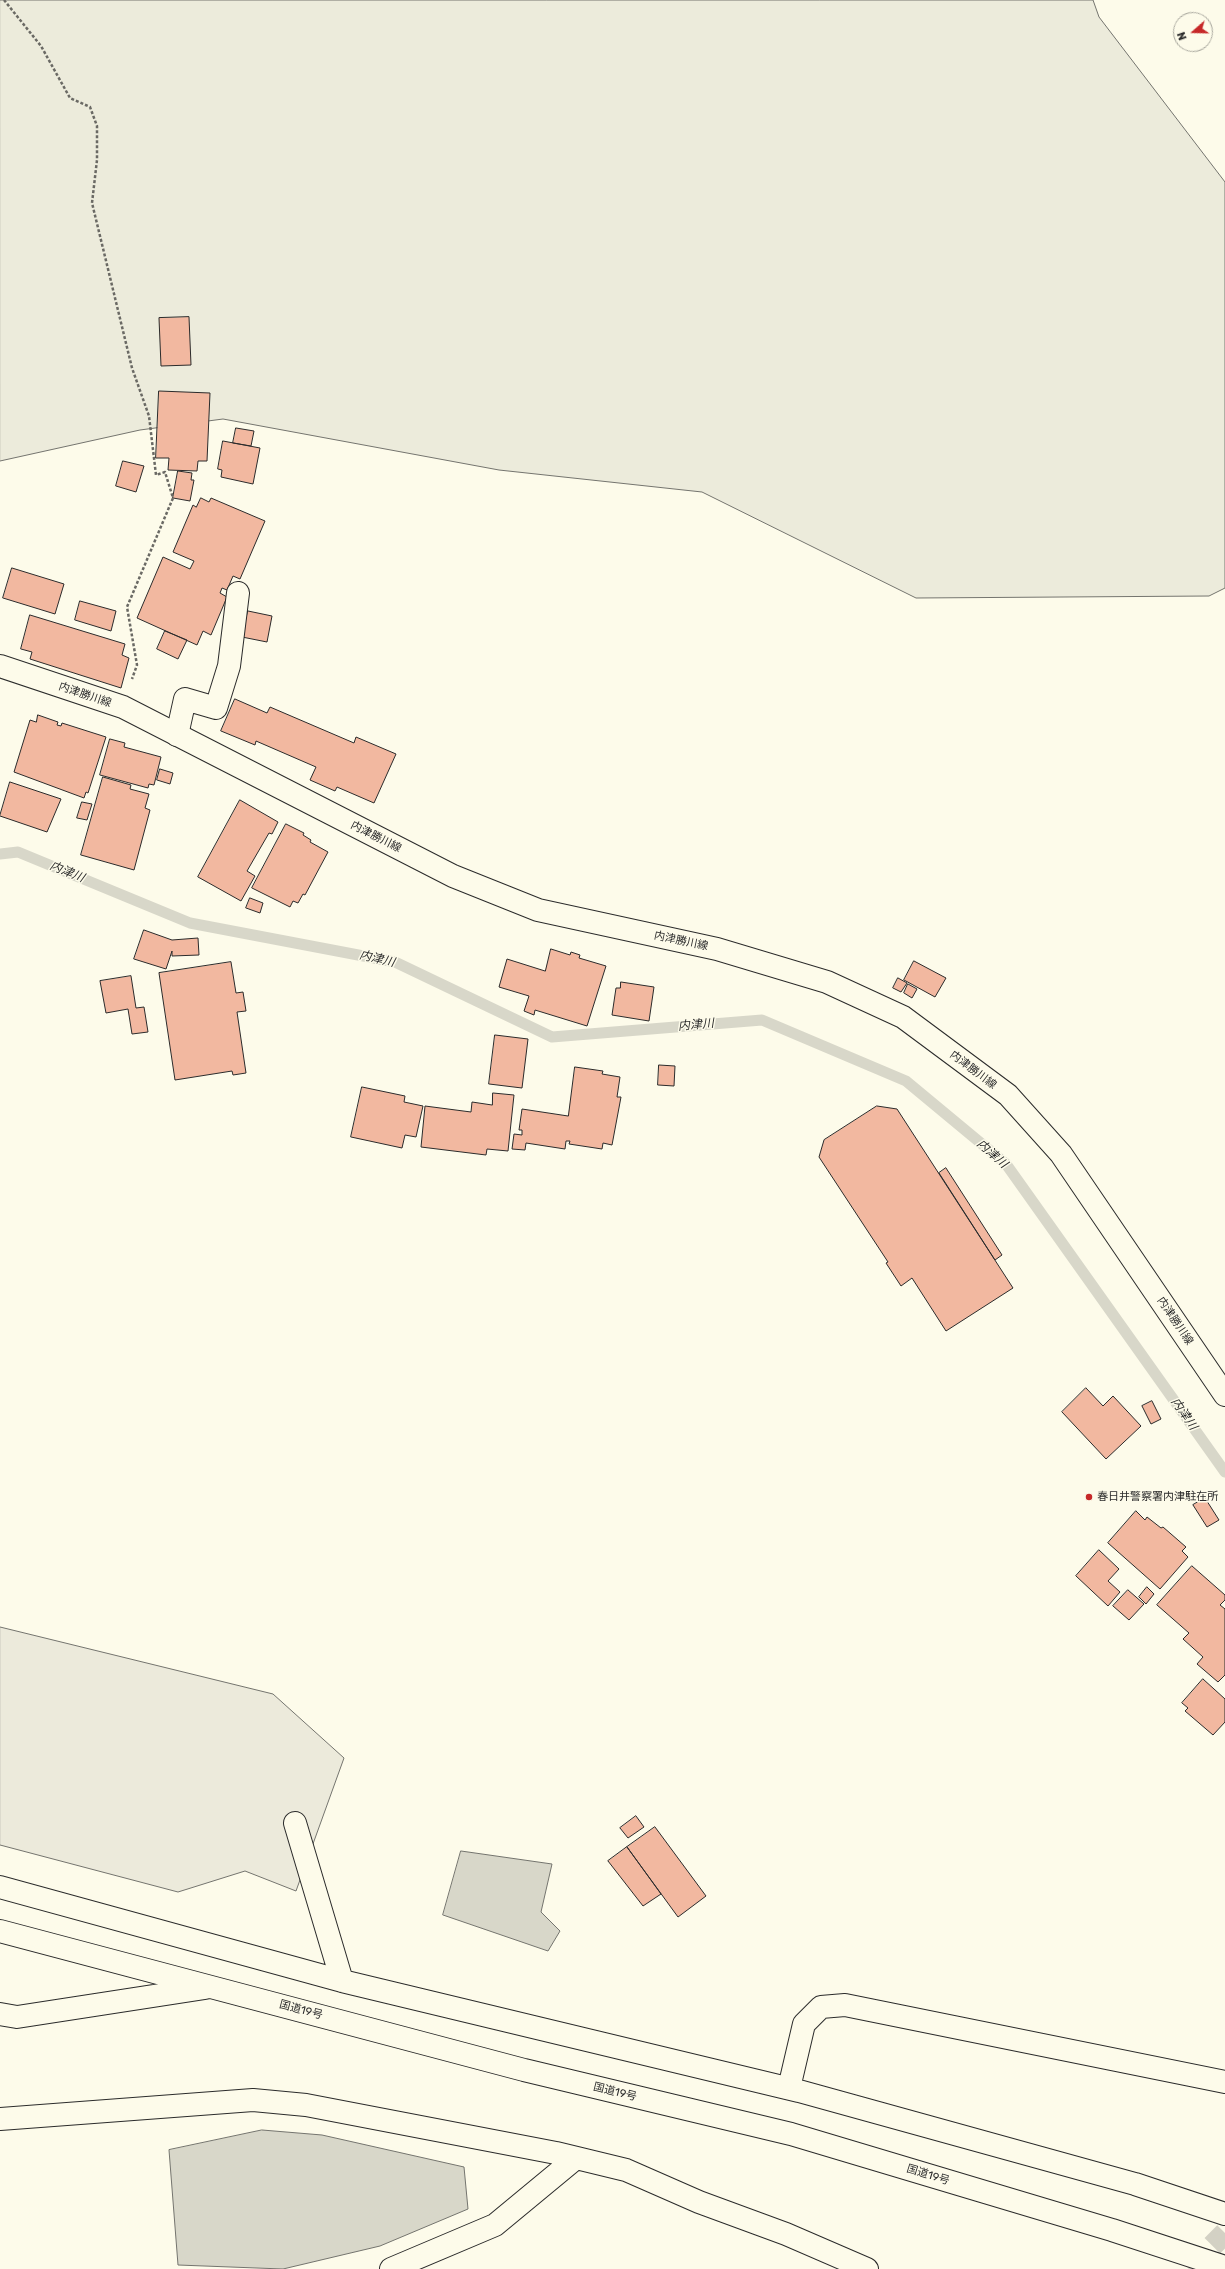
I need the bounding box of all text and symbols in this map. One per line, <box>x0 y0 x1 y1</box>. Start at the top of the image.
north arrow <box>1173 12 1213 52</box>
text: N <box>1175 30 1190 42</box>
street label: 内津勝川線 <box>57 680 113 710</box>
street label: 内津勝川線 <box>349 819 403 855</box>
water label: 内津川 <box>48 859 86 885</box>
street label: 内津勝川線 <box>653 929 709 953</box>
water label: 内津川 <box>358 948 396 970</box>
water label: 内津川 <box>677 1016 715 1034</box>
street label: 内津勝川線 <box>947 1048 999 1092</box>
water label: 内津川 <box>974 1137 1010 1171</box>
street label: 内津勝川線 <box>1154 1295 1196 1347</box>
water label: 内津川 <box>1168 1395 1200 1433</box>
place label: 春日井警察署内津駐在所 <box>1097 1490 1218 1504</box>
marker: 春日井警察署内津駐在所 <box>1084 1492 1094 1502</box>
street label: 国道19号 <box>278 1998 324 2022</box>
street label: 国道19号 <box>592 2080 638 2104</box>
street label: 国道19号 <box>905 2162 951 2188</box>

